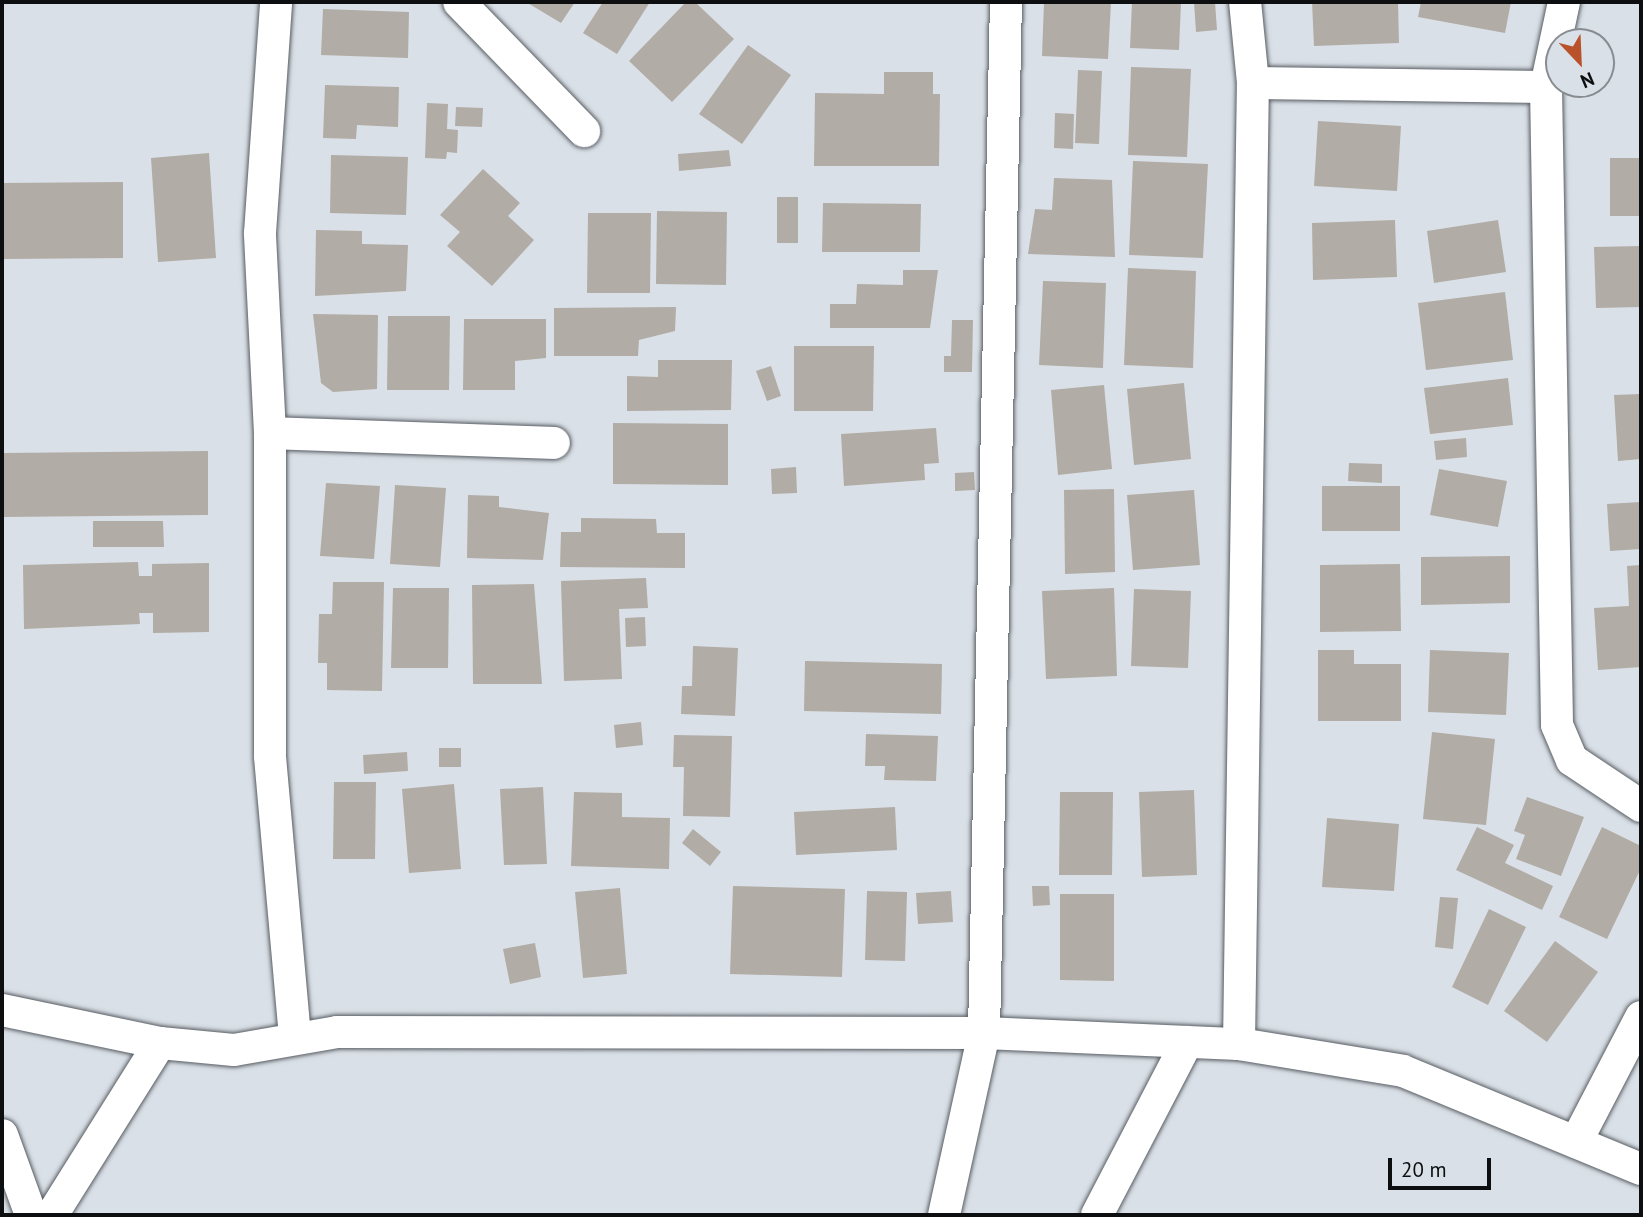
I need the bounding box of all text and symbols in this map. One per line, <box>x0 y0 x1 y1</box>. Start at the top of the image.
north arrow <box>1545 28 1615 98</box>
text: N <box>1577 67 1598 94</box>
scale bar <box>1391 1144 1494 1188</box>
text: 20 m <box>1401 1156 1447 1183</box>

